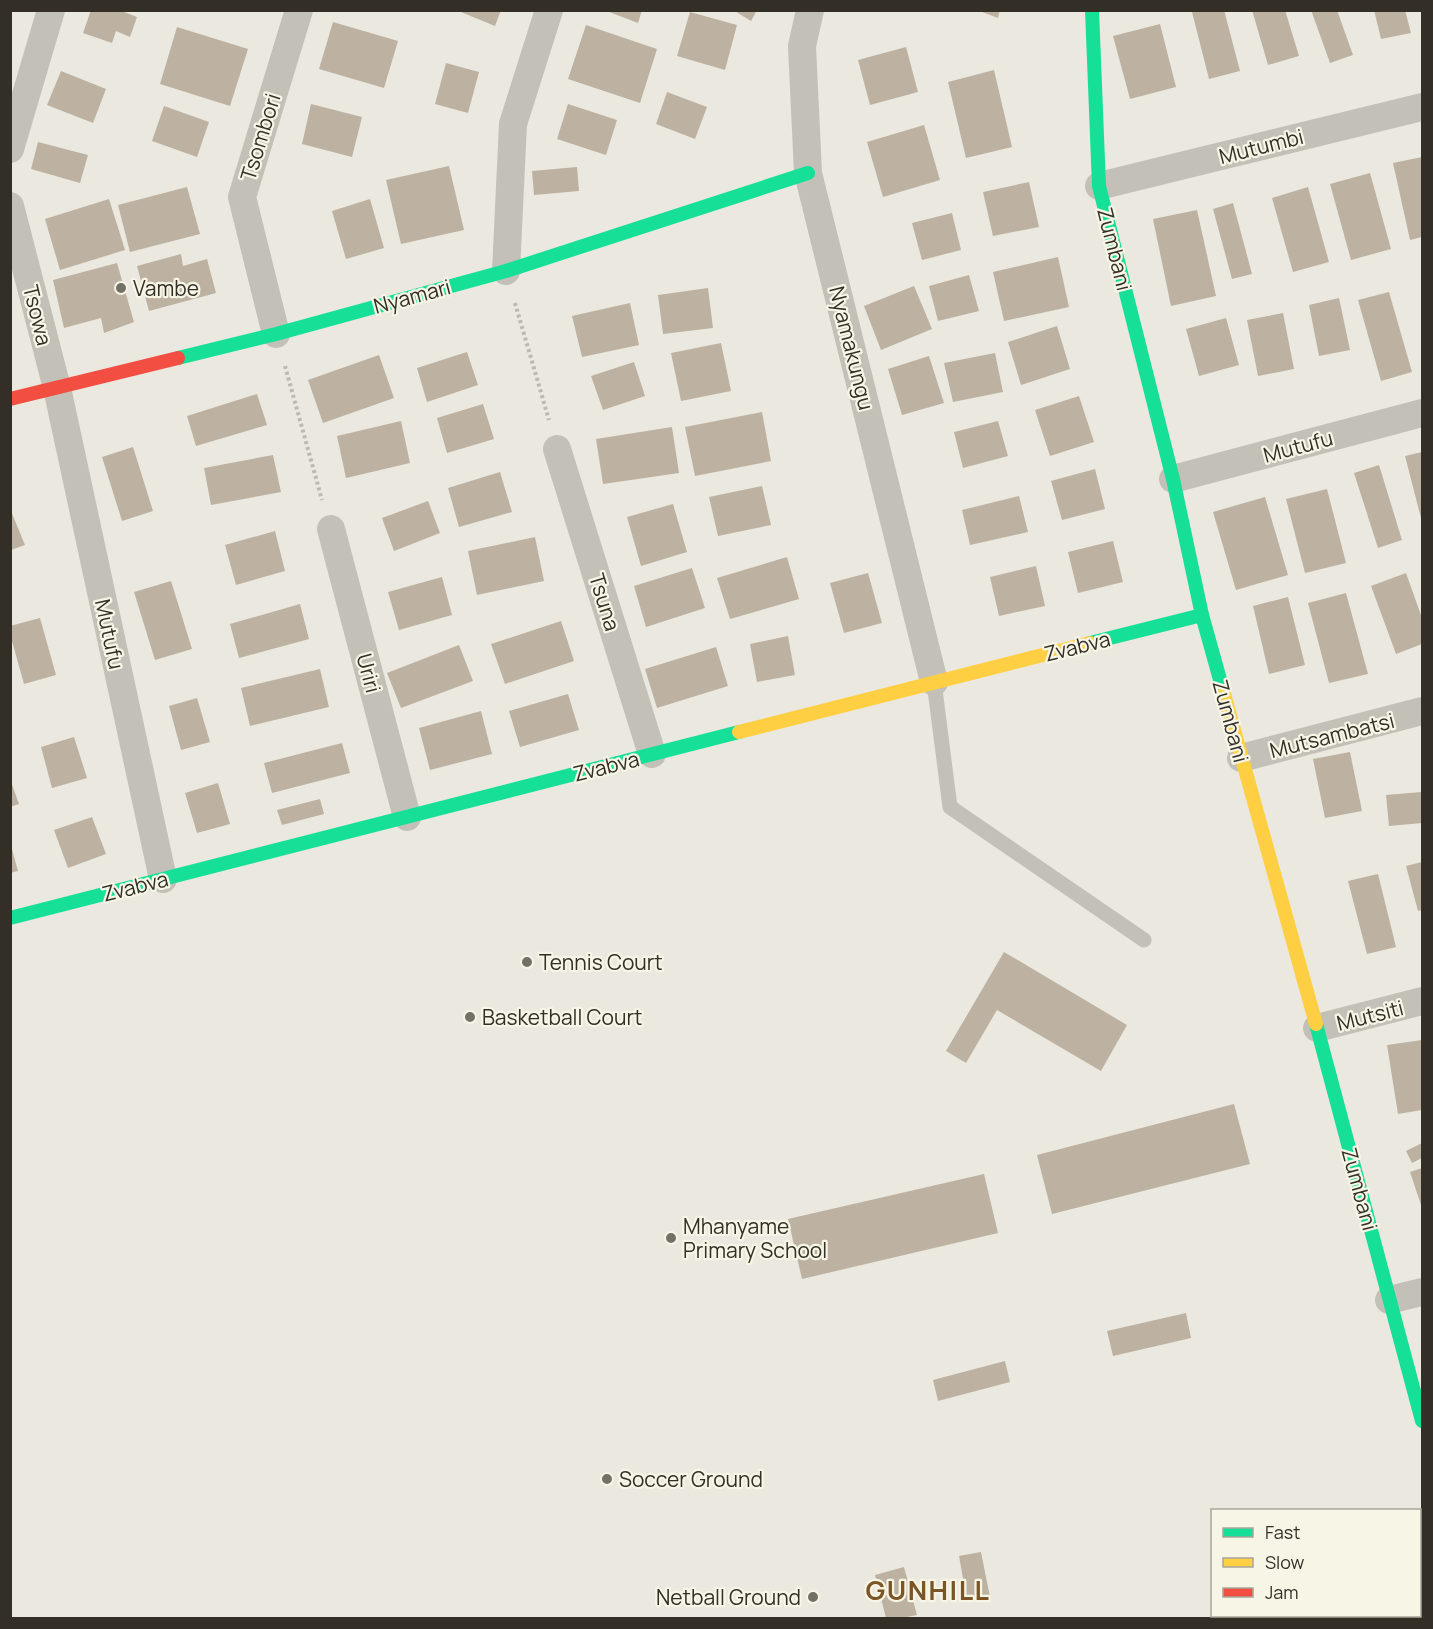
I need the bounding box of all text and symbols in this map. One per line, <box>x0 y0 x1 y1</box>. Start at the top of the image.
street label: Tsombori <box>233 90 287 184</box>
street label: Mutumbi <box>1216 122 1306 170</box>
street label: Zumbani <box>1091 205 1139 293</box>
street label: Nyamari <box>370 272 454 320</box>
place label: Vambe <box>133 274 199 302</box>
marker: Vambe <box>114 281 128 295</box>
street label: Tsowa <box>17 282 59 348</box>
street label: Nyamakungu <box>823 283 881 413</box>
street label: Mutufu <box>1260 423 1336 469</box>
street label: Tsuna <box>583 570 627 634</box>
street label: Mutufu <box>89 596 131 672</box>
street label: Zvabva <box>1041 624 1113 668</box>
street label: Uriri <box>350 650 388 696</box>
street label: Zumbani <box>1207 676 1255 766</box>
street label: Mutsambatsi <box>1267 706 1397 764</box>
street label: Zvabva <box>570 744 642 788</box>
street label: Zvabva <box>99 864 171 908</box>
place label: Tennis Court <box>539 948 663 976</box>
marker: Tennis Court <box>520 955 534 969</box>
street label: Mutsiti <box>1334 993 1406 1037</box>
place label: Basketball Court <box>482 1003 642 1031</box>
marker: Basketball Court <box>463 1010 477 1024</box>
street label: Zumbani <box>1336 1144 1384 1234</box>
place label: Mhanyame Primary School <box>683 1212 827 1264</box>
marker: Mhanyame Primary School <box>664 1231 678 1245</box>
place label: Soccer Ground <box>619 1465 763 1493</box>
marker: Soccer Ground <box>600 1472 614 1486</box>
legend <box>1211 1509 1421 1617</box>
text: Fast <box>1265 1520 1300 1544</box>
text: Slow <box>1265 1550 1305 1574</box>
district label: GUNHILL <box>866 1571 990 1608</box>
text: Jam <box>1265 1580 1299 1604</box>
place label: Netball Ground <box>656 1583 801 1611</box>
marker: Netball Ground <box>806 1590 820 1604</box>

